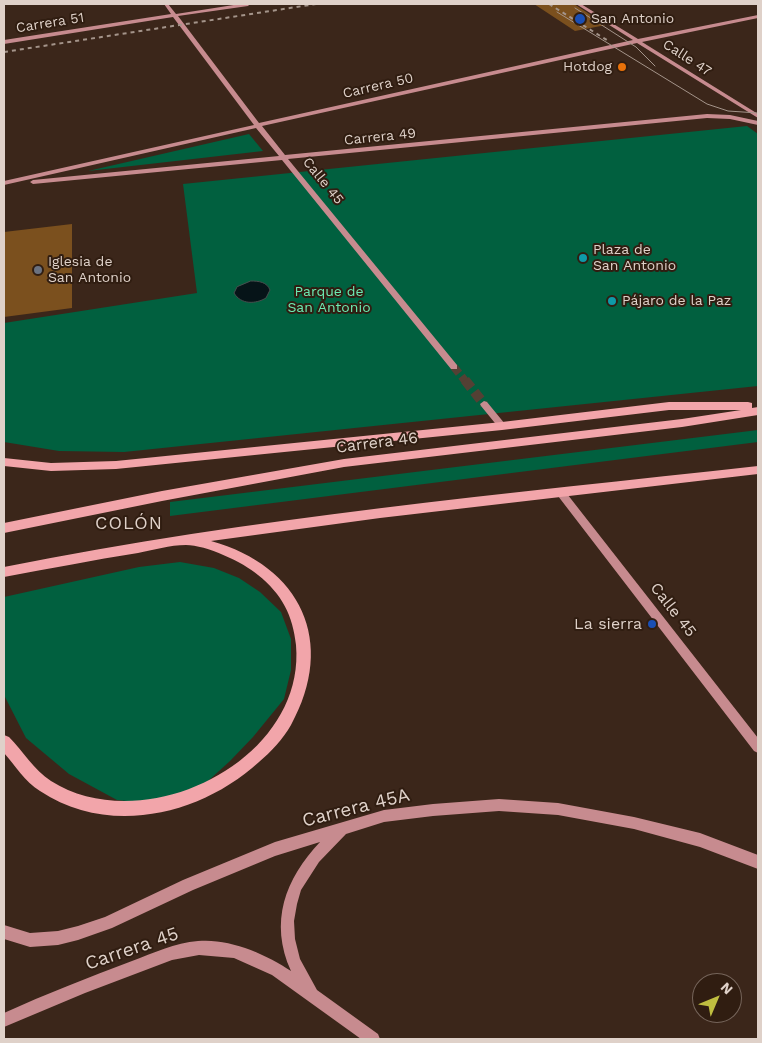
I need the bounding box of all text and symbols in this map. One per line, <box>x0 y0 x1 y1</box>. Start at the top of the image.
street label: Carrera 51 <box>15 9 85 37</box>
place label: San Antonio <box>591 11 674 27</box>
marker: San Antonio <box>573 12 587 26</box>
street label: Calle 47 <box>660 36 714 80</box>
place label: Hotdog <box>563 59 612 75</box>
marker: Hotdog <box>616 61 628 73</box>
street label: Carrera 50 <box>341 70 415 102</box>
street label: Carrera 49 <box>343 125 417 149</box>
street label: Calle 45 <box>299 154 347 208</box>
place label: Plaza de San Antonio <box>593 242 676 274</box>
marker: Plaza de San Antonio <box>577 252 589 264</box>
place label: Iglesia de San Antonio <box>48 254 131 286</box>
marker: Iglesia de San Antonio <box>32 264 44 276</box>
park label: Parque de San Antonio <box>287 284 371 316</box>
place label: Pájaro de la Paz <box>622 293 731 309</box>
marker: Pájaro de la Paz <box>606 295 618 307</box>
street label: Carrera 46 <box>335 428 419 458</box>
district label: COLÓN <box>94 513 164 535</box>
street label: Calle 45 <box>646 579 700 641</box>
place label: La sierra <box>574 614 642 634</box>
marker: La sierra <box>646 618 658 630</box>
street label: Carrera 45A <box>300 784 412 832</box>
street label: Carrera 45 <box>82 922 182 976</box>
north arrow <box>692 973 742 1023</box>
text: N <box>718 979 736 997</box>

